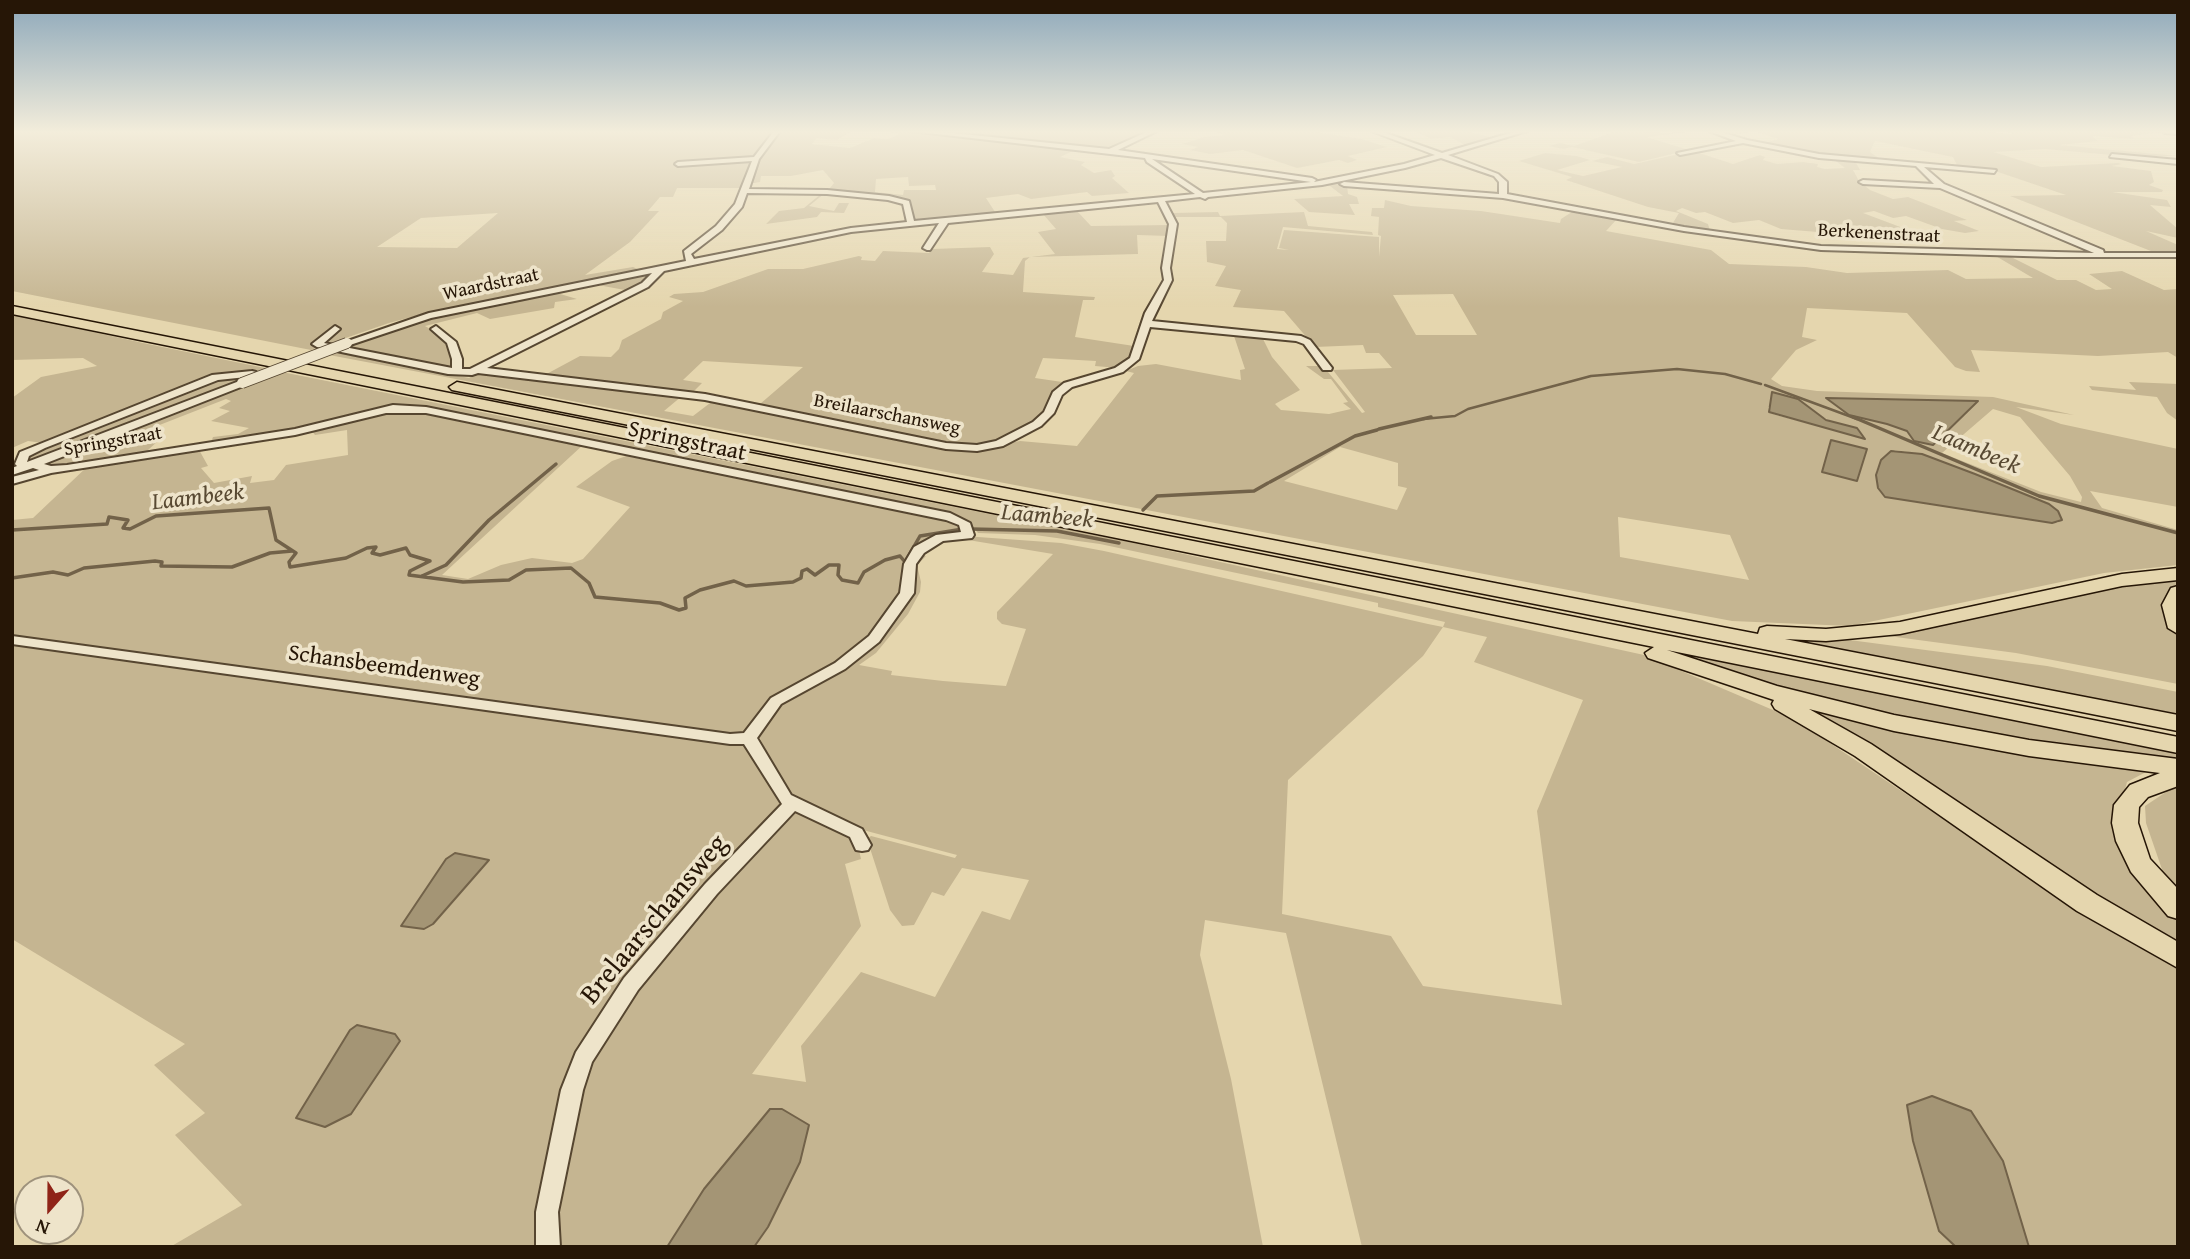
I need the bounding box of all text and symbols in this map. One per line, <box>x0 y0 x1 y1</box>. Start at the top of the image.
street label: Berkenenstraat <box>1817 219 1941 249</box>
street label: Waardstraat <box>441 264 541 306</box>
street label: Breilaarschansweg <box>812 390 962 440</box>
street label: Springstraat <box>625 416 749 468</box>
water label: Laambeek <box>1928 419 2024 481</box>
street label: Springstraat <box>62 422 164 462</box>
water label: Laambeek <box>150 478 246 518</box>
water label: Laambeek <box>1000 499 1094 535</box>
street label: Schansbeemdenweg <box>286 640 482 694</box>
street label: Brelaarschansweg <box>574 828 736 1012</box>
north arrow <box>14 1175 84 1245</box>
text: N <box>31 1212 53 1243</box>

